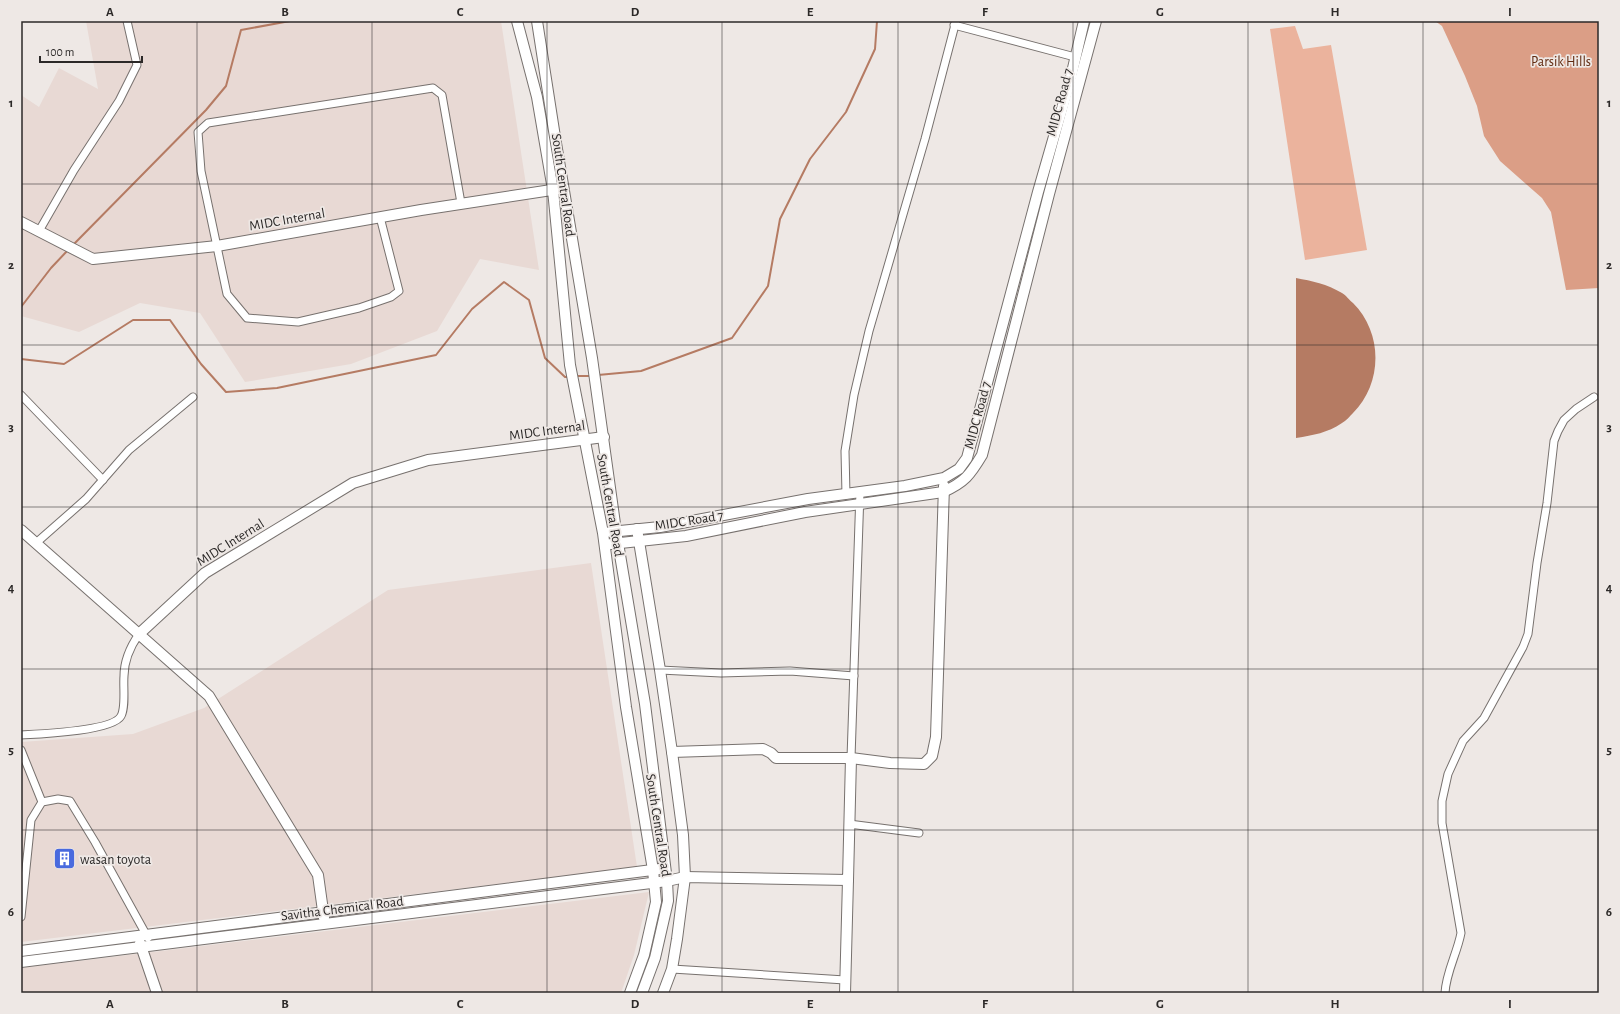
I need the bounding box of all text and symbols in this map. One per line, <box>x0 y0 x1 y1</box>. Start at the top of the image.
text: A <box>106 6 114 19</box>
text: B <box>281 6 289 19</box>
text: C <box>457 6 464 19</box>
text: D <box>631 6 640 19</box>
text: E <box>807 6 814 19</box>
text: F <box>982 6 989 19</box>
text: G <box>1156 6 1164 19</box>
text: H <box>1330 6 1340 19</box>
text: I <box>1508 6 1512 19</box>
scale bar <box>40 38 142 64</box>
text: 100 m <box>46 46 74 58</box>
park label: Parsik Hills <box>1531 55 1591 69</box>
street label: MIDC Road 7 <box>1044 67 1076 138</box>
text: 1 <box>9 97 13 110</box>
text: 1 <box>1607 97 1611 110</box>
street label: South Central Road <box>549 133 577 238</box>
street label: MIDC Internal <box>248 206 326 234</box>
text: 2 <box>8 259 14 272</box>
text: 2 <box>1606 259 1612 272</box>
street label: MIDC Road 7 <box>962 380 994 451</box>
street label: MIDC Internal <box>508 419 586 443</box>
text: 3 <box>8 421 14 434</box>
text: 3 <box>1606 421 1612 434</box>
street label: South Central Road <box>594 453 626 558</box>
street label: MIDC Road 7 <box>654 509 725 533</box>
street label: MIDC Internal <box>194 517 267 569</box>
text: 4 <box>8 582 15 595</box>
text: 4 <box>1606 582 1613 595</box>
text: 5 <box>8 744 14 757</box>
text: 5 <box>1606 744 1612 757</box>
street label: South Central Road <box>643 773 673 878</box>
building icon: wasan toyota <box>51 846 77 872</box>
place label: wasan toyota <box>80 853 152 867</box>
street label: Savitha Chemical Road <box>280 895 404 923</box>
text: 6 <box>8 906 14 919</box>
text: 6 <box>1606 906 1612 919</box>
text: A <box>106 998 114 1011</box>
text: B <box>281 998 289 1011</box>
text: C <box>457 998 464 1011</box>
text: D <box>631 998 640 1011</box>
text: E <box>807 998 814 1011</box>
text: F <box>982 998 989 1011</box>
text: G <box>1156 998 1164 1011</box>
text: H <box>1330 998 1340 1011</box>
text: I <box>1508 998 1512 1011</box>

